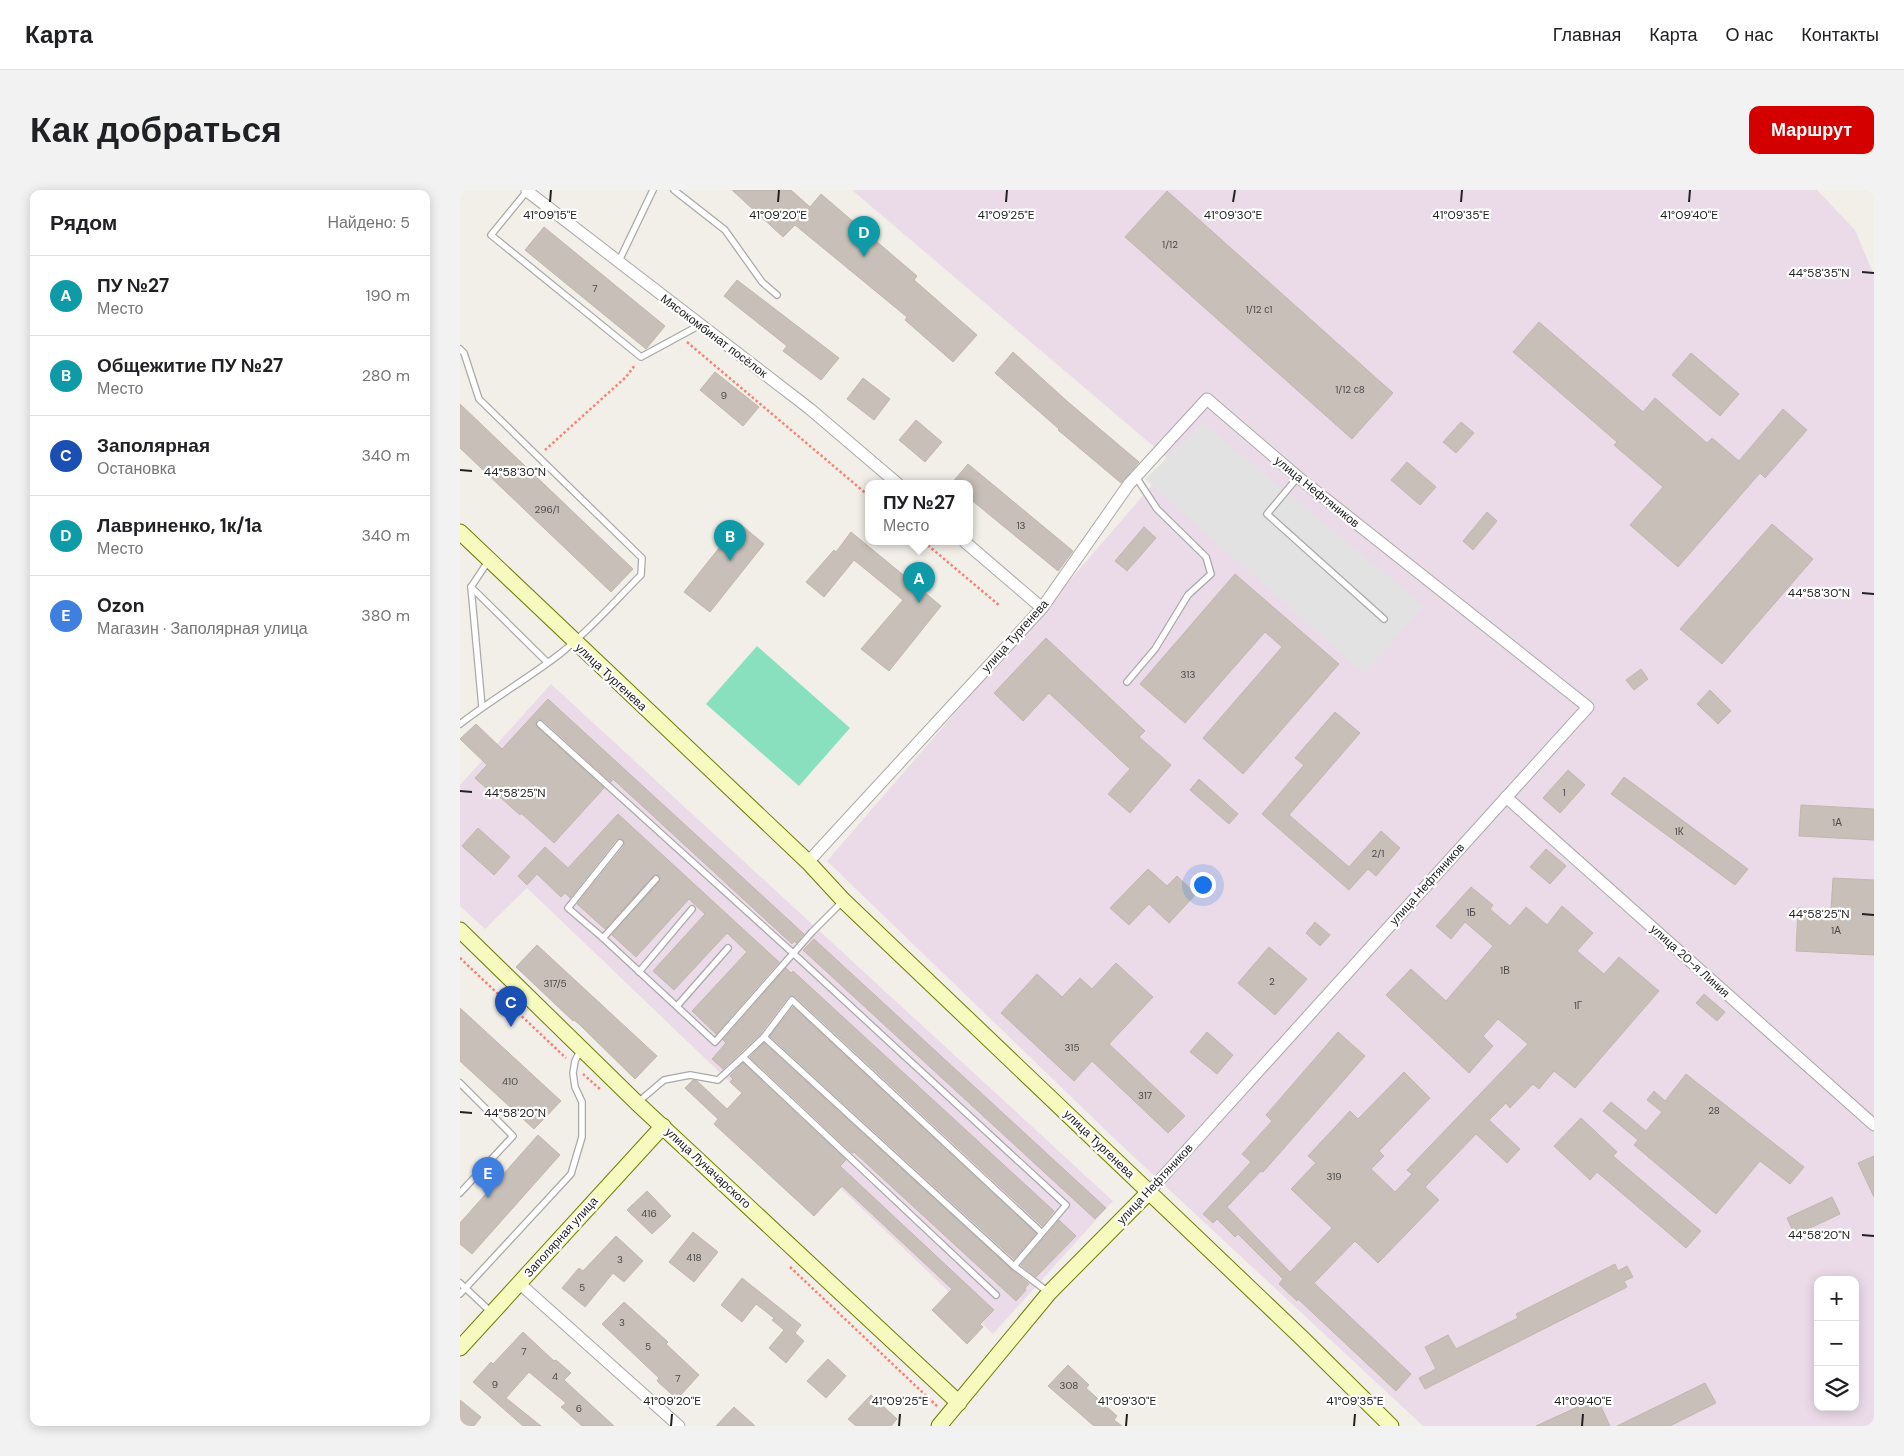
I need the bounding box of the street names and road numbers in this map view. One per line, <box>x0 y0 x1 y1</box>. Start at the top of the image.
street label: Мясокомбинат посёлок <box>657 291 771 382</box>
street label: улица Нефтяников <box>1271 453 1363 531</box>
street label: улица Тургенева <box>978 596 1052 676</box>
street label: улица Тургенева <box>572 640 650 715</box>
street label: улица Нефтяников <box>1386 840 1468 928</box>
street label: улица 20-я Линия <box>1647 921 1733 1001</box>
street label: улица Тургенева <box>1060 1106 1138 1182</box>
street label: улица Луначарского <box>662 1124 755 1212</box>
street label: улица Нефтяников <box>1113 1140 1197 1228</box>
street label: Заполярная улица <box>521 1193 602 1281</box>

